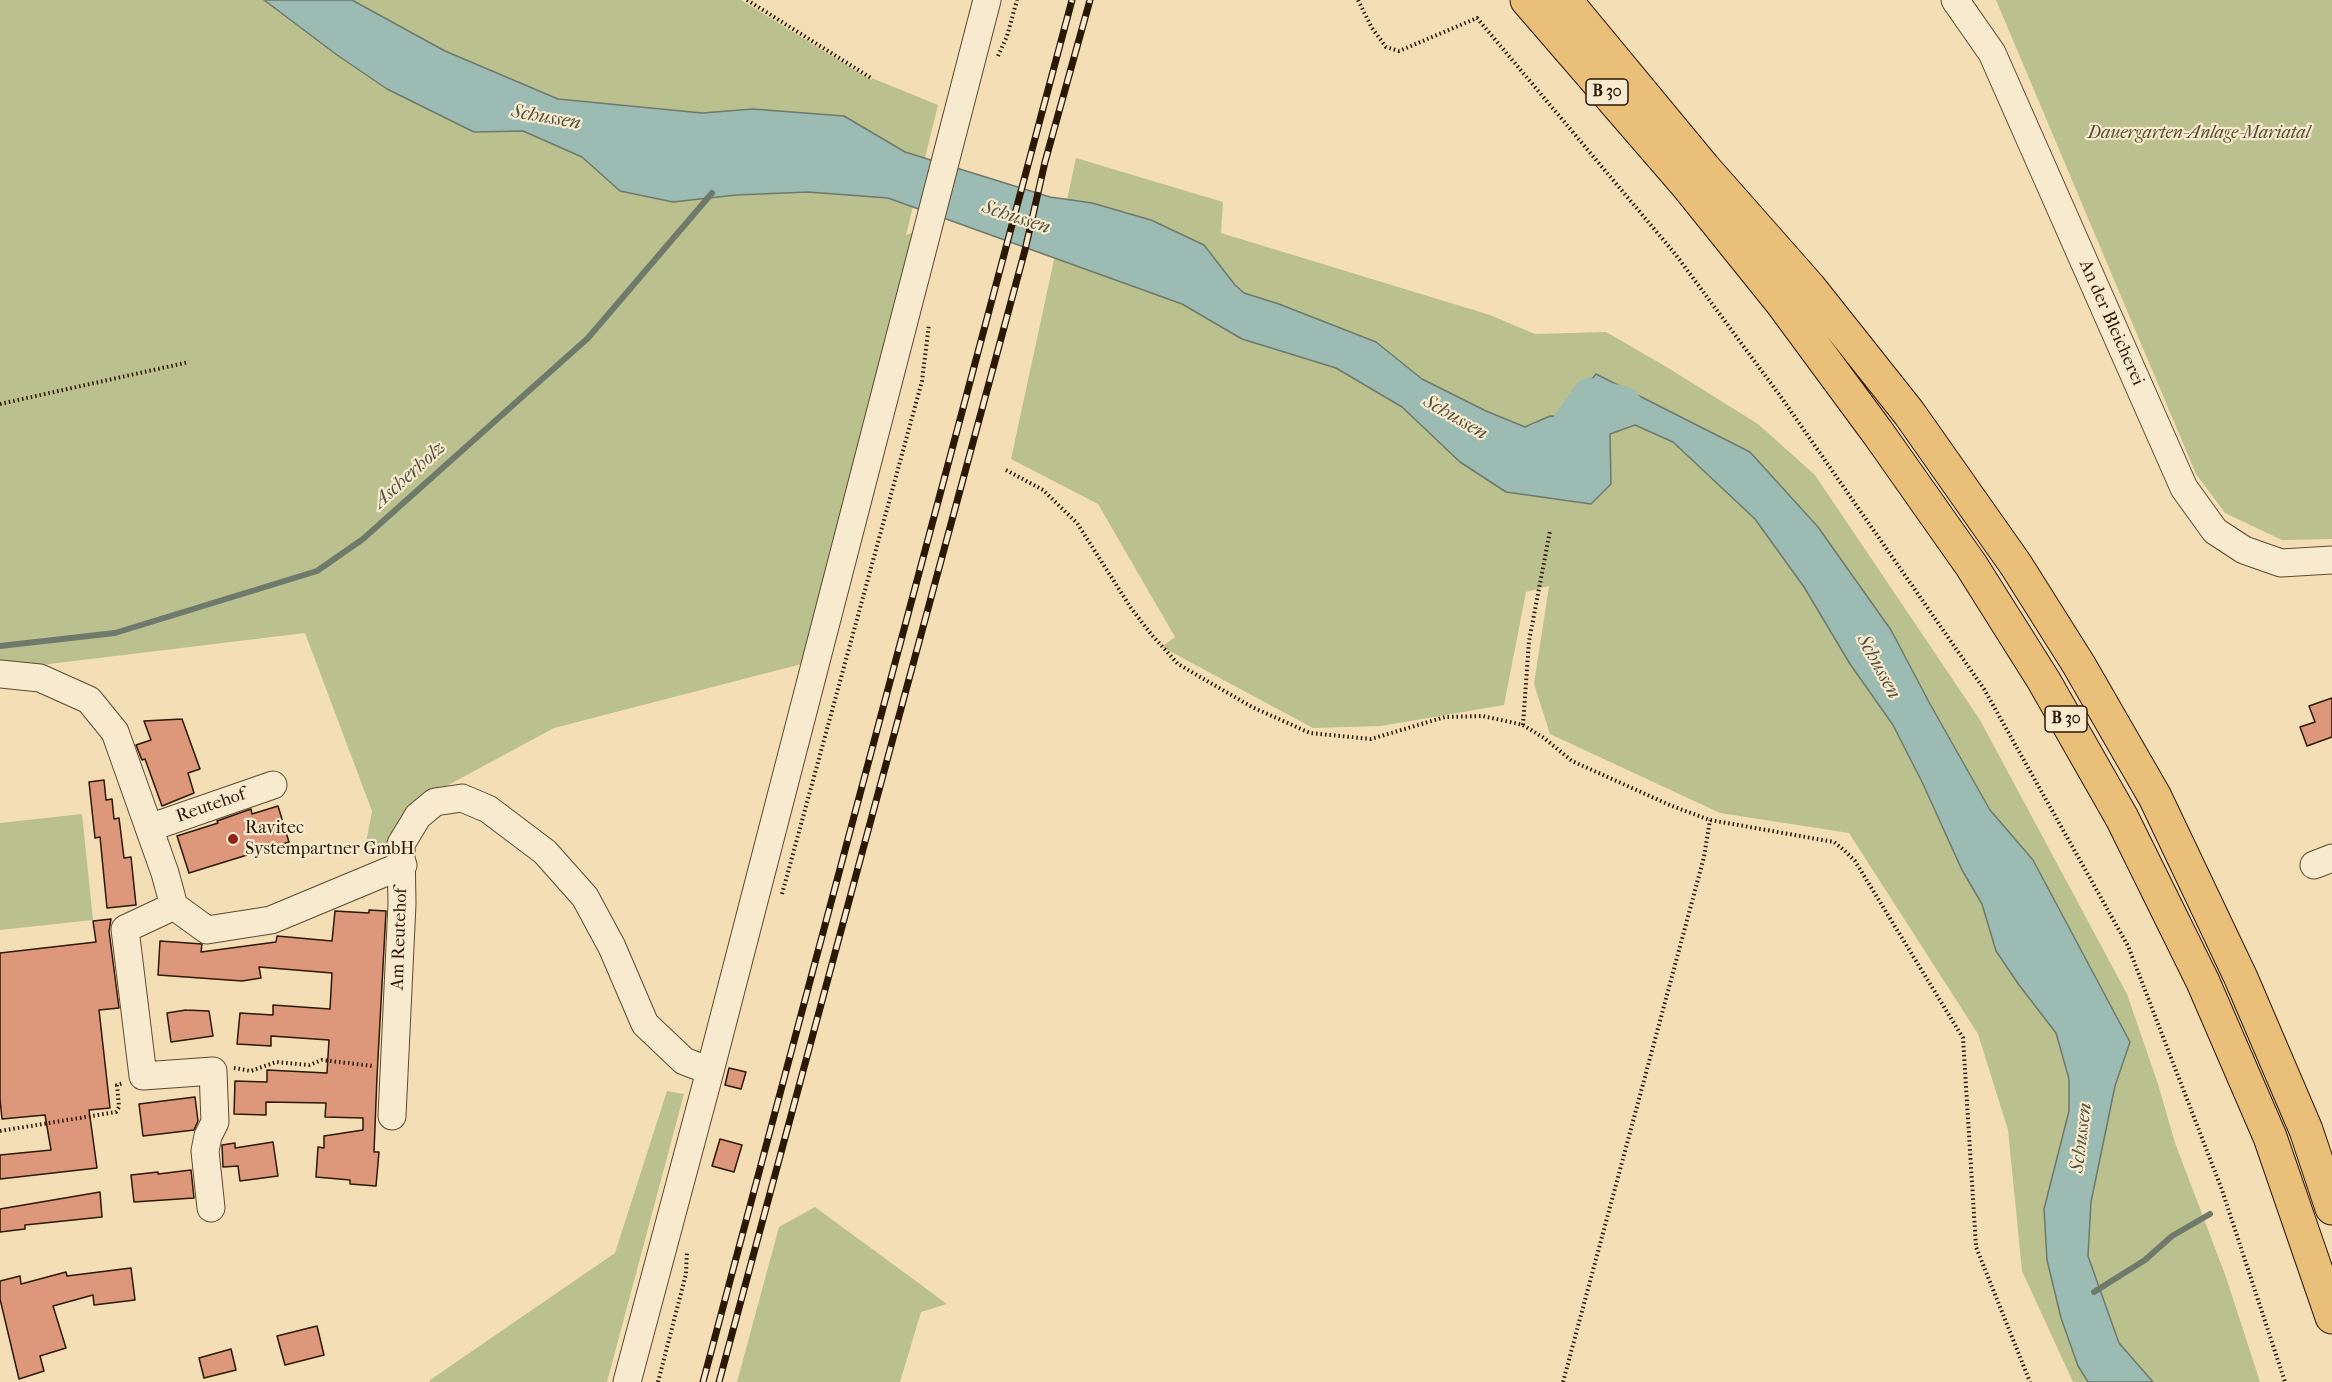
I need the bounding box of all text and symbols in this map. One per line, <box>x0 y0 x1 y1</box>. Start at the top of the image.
road number: B 30 <box>1586 79 1628 105</box>
water label: Schussen <box>509 100 583 136</box>
park label: Dauergarten-Anlage-Mariatal <box>2088 123 2310 145</box>
water label: Schussen <box>979 196 1053 240</box>
street label: An der Bleicherei <box>2074 257 2148 389</box>
water label: Schussen <box>1419 390 1491 446</box>
water label: Ascherholz <box>369 436 451 514</box>
water label: Schussen <box>1850 630 1906 704</box>
road number: B 30 <box>2045 706 2087 732</box>
street label: Reutehof <box>173 784 249 828</box>
place label: Ravitec Systempartner GmbH <box>245 818 415 860</box>
marker: Ravitec Systempartner GmbH <box>226 832 240 846</box>
street label: Am Reutehof <box>387 887 413 991</box>
water label: Schussen <box>2066 1102 2098 1174</box>

